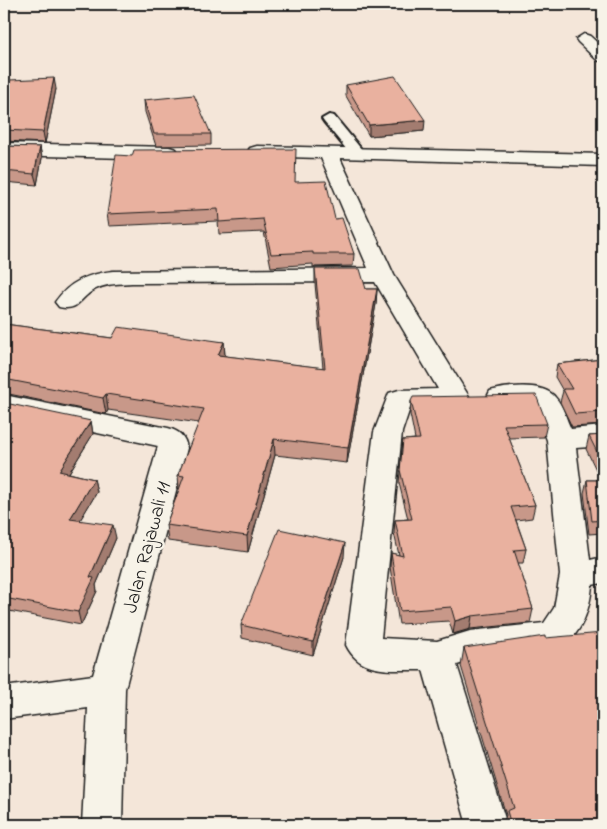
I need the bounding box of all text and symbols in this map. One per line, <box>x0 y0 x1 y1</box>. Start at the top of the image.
street label: Jalan Rajawali 11 <box>117 479 180 617</box>

